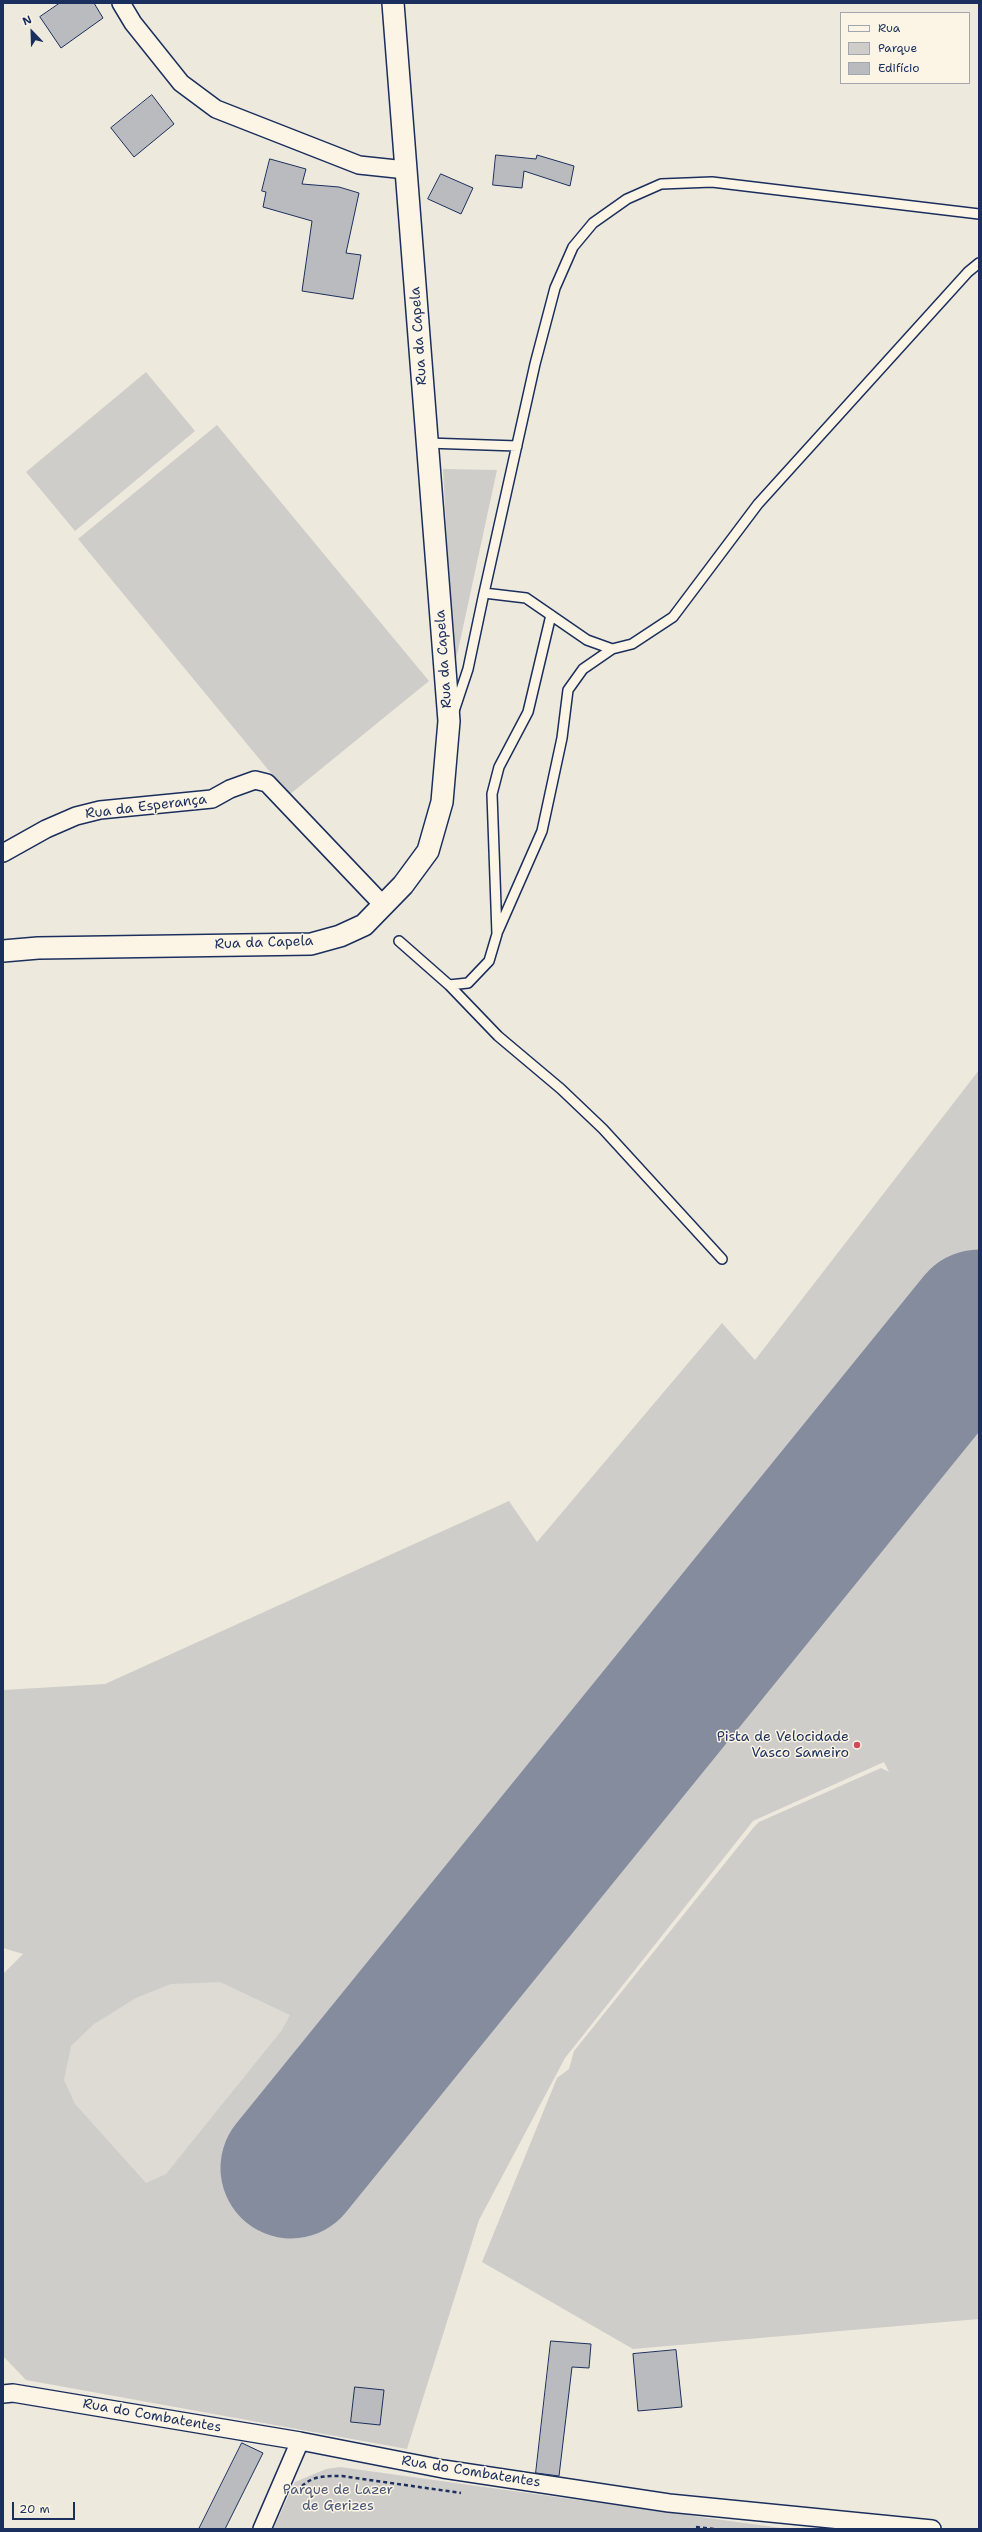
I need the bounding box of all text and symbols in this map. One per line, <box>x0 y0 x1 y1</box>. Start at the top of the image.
north arrow <box>12 12 52 52</box>
text: N <box>20 12 34 29</box>
legend <box>840 12 970 84</box>
text: Rua <box>878 20 900 36</box>
text: Parque <box>878 40 917 56</box>
text: Edifício <box>878 60 919 76</box>
street label: Rua da Capela <box>407 286 431 386</box>
street label: Rua da Capela <box>432 609 456 709</box>
street label: Rua da Esperança <box>84 791 208 823</box>
street label: Rua da Capela <box>214 933 314 953</box>
place label: Pista de Velocidade Vasco Sameiro <box>717 1729 849 1762</box>
marker: Pista de Velocidade Vasco Sameiro <box>852 1740 862 1750</box>
street label: Rua do Combatentes <box>81 2396 223 2436</box>
street label: Rua do Combatentes <box>400 2453 542 2491</box>
park label: Parque de Lazer de Gerizes <box>283 2482 393 2514</box>
scale bar <box>14 2494 77 2520</box>
text: 20 m <box>19 2501 50 2517</box>

